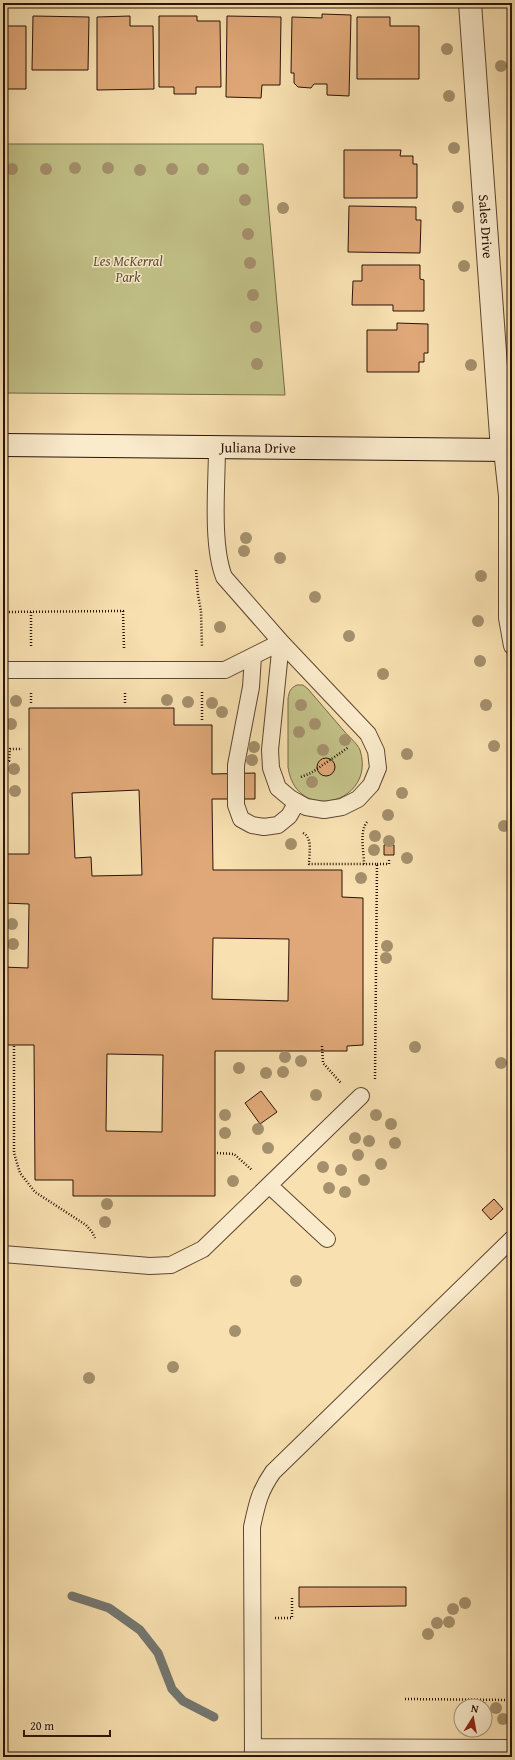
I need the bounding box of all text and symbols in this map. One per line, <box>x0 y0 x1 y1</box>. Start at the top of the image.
street label: Sales Drive <box>474 194 498 260</box>
park label: Les McKerral Park <box>92 251 163 287</box>
street label: Juliana Drive <box>218 437 296 458</box>
north arrow <box>453 1698 493 1738</box>
text: N <box>470 1700 481 1717</box>
scale bar <box>24 1712 110 1738</box>
text: 20 m <box>30 1717 54 1734</box>

